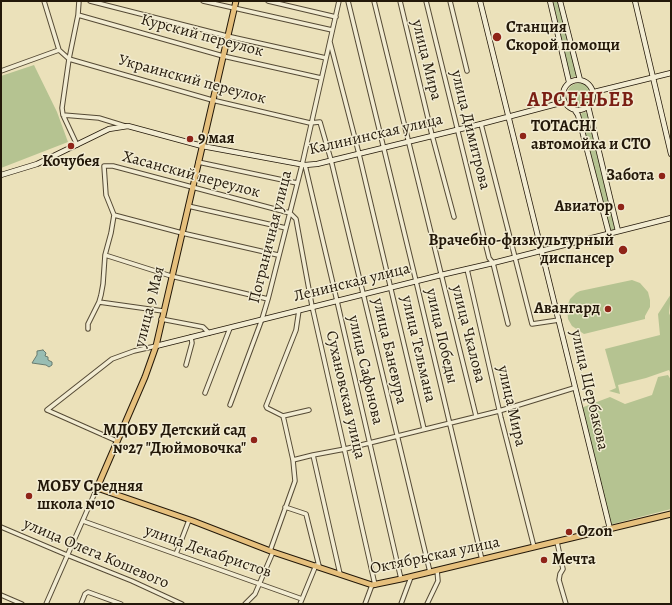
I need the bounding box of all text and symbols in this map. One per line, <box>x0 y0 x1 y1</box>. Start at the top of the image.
street label: Курский переулок <box>139 10 265 62</box>
street label: улица Мира <box>407 18 445 102</box>
place label: Станция Скорой помощи <box>506 18 620 56</box>
marker: Станция Скорой помощи <box>491 31 503 43</box>
street label: Украинский переулок <box>116 51 268 109</box>
street label: улица Димитрова <box>446 68 494 192</box>
district label: АРСЕНЬЕВ <box>527 89 635 113</box>
street label: Калининская улица <box>307 110 445 160</box>
place label: TOTACHI автомойка и СТО <box>531 117 651 155</box>
place label: 9 мая <box>198 129 235 149</box>
marker: TOTACHI автомойка и СТО <box>518 131 528 141</box>
marker: 9 мая <box>185 134 195 144</box>
marker: Кочубея <box>66 141 76 151</box>
street label: Хасанский переулок <box>120 147 262 203</box>
place label: Кочубея <box>42 152 100 172</box>
place label: Забота <box>606 166 654 186</box>
street label: Пограничная улица <box>245 169 297 305</box>
marker: Забота <box>657 171 667 181</box>
place label: Авиатор <box>554 197 613 217</box>
marker: Авиатор <box>616 202 626 212</box>
place label: Врачебно-физкультурный диспансер <box>428 231 614 269</box>
marker: Врачебно-физкультурный диспансер <box>617 244 629 256</box>
street label: Ленинская улица <box>292 259 412 307</box>
street label: улица 9 Мая <box>131 264 169 350</box>
street label: улица Чкалова <box>447 283 489 385</box>
street label: улица Победы <box>421 286 461 386</box>
street label: улица Тельмана <box>396 294 440 404</box>
street label: улица Баневура <box>367 296 411 406</box>
place label: Авангард <box>534 299 600 319</box>
marker: Авангард <box>603 304 613 314</box>
street label: улица Сафонова <box>343 313 387 427</box>
street label: улица Щербакова <box>566 328 612 452</box>
street label: Сухановская улица <box>321 329 369 461</box>
street label: улица Мира <box>492 364 530 448</box>
place label: МДОБУ Детский сад №27 "Дюймовочка" <box>103 421 246 459</box>
marker: МДОБУ Детский сад №27 "Дюймовочка" <box>249 435 259 445</box>
place label: МОБУ Средняя школа №10 <box>37 477 143 515</box>
marker: МОБУ Средняя школа №10 <box>24 491 34 501</box>
street label: улица Олега Кошевого <box>20 515 172 593</box>
street label: улица Декабристов <box>142 521 274 583</box>
place label: Ozon <box>577 522 612 542</box>
marker: Ozon <box>564 527 574 537</box>
street label: Октябрьская улица <box>368 533 502 579</box>
place label: Мечта <box>552 550 596 570</box>
marker: Мечта <box>539 555 549 565</box>

